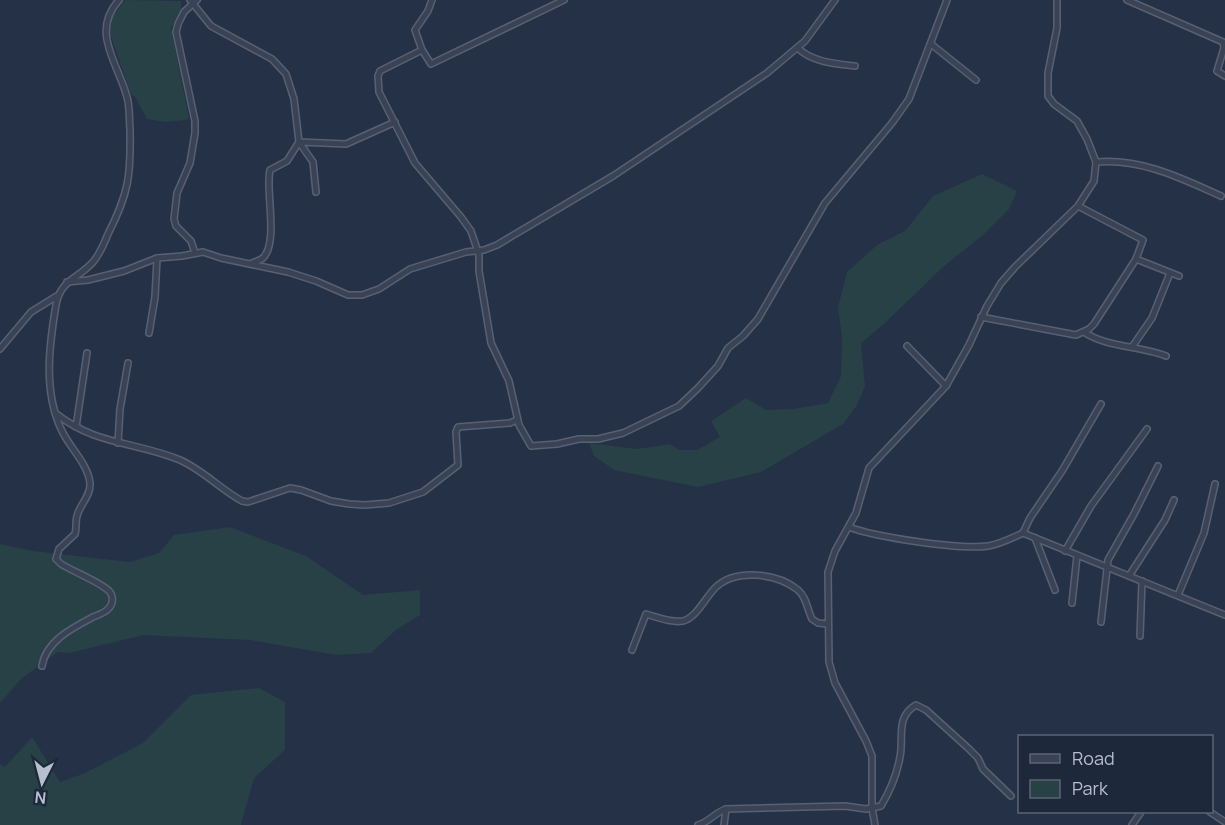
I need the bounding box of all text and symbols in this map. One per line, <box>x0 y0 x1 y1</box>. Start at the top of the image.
legend <box>1018 735 1213 813</box>
text: Road <box>1072 746 1115 770</box>
north arrow <box>12 753 72 813</box>
text: Park <box>1072 776 1109 800</box>
text: N <box>34 786 47 809</box>

